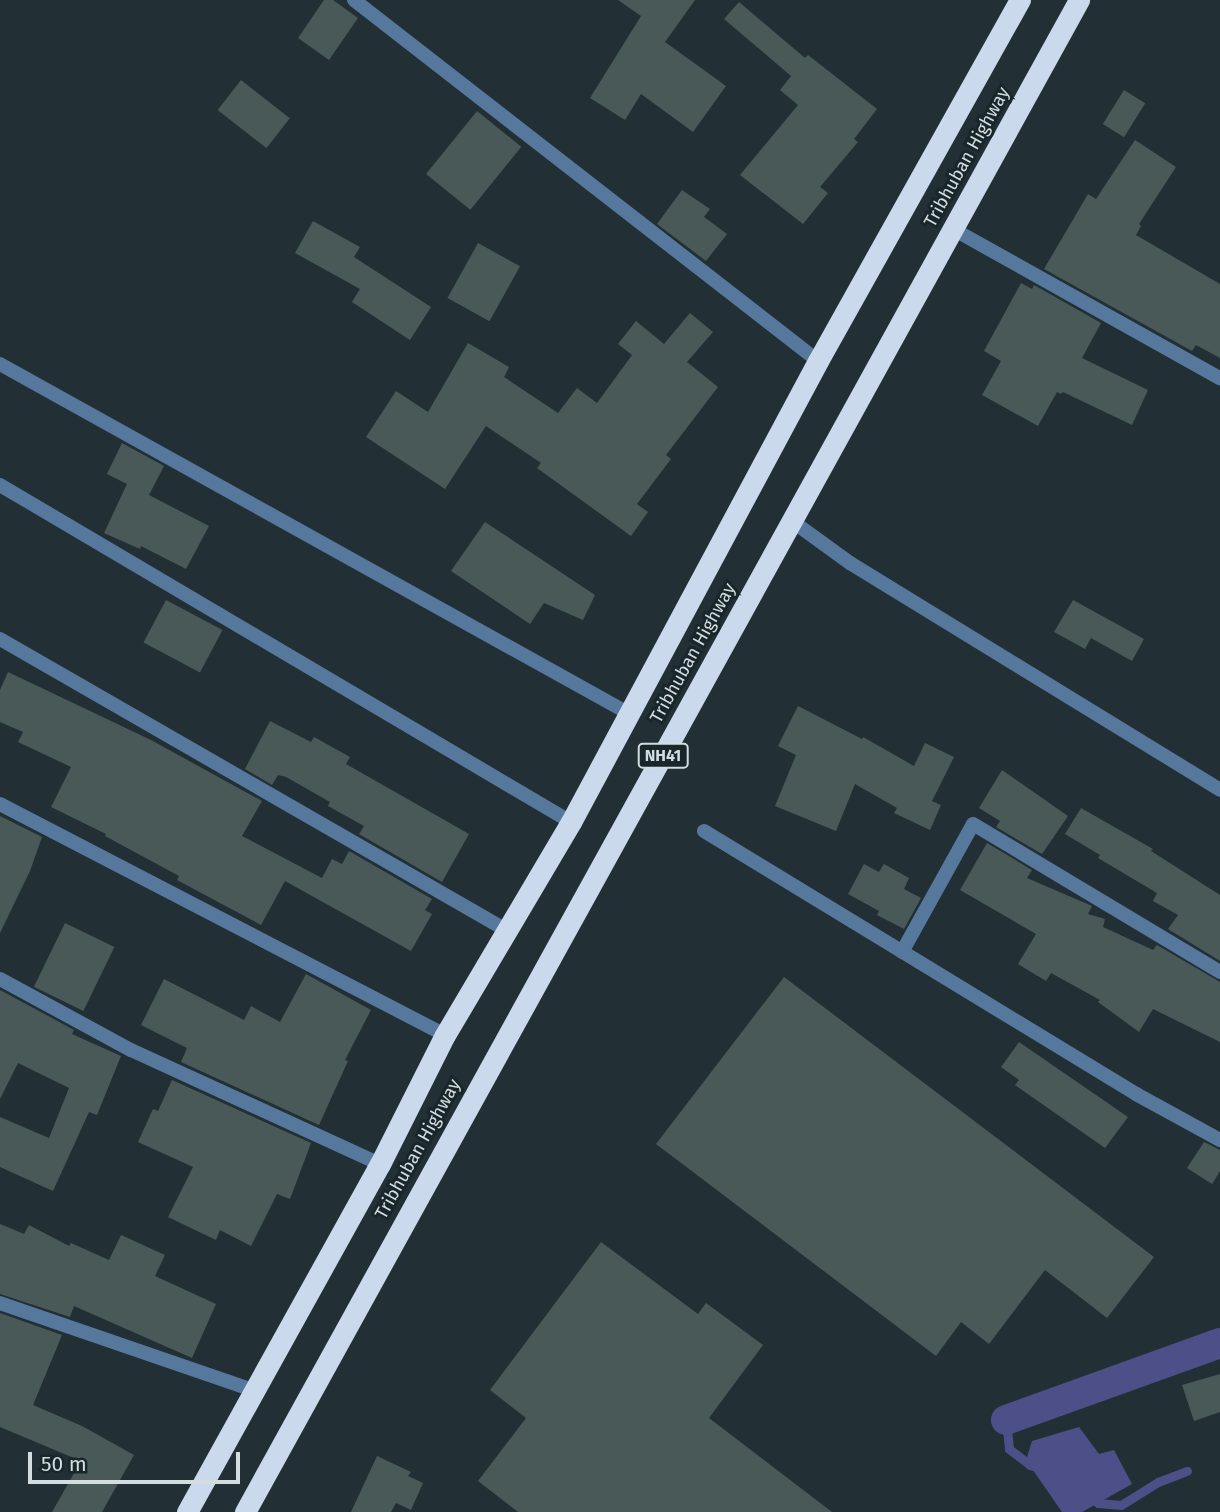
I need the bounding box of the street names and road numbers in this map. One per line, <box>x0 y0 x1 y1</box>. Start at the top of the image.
street label: Tribhuban Highway <box>920 83 1014 231</box>
street label: Tribhuban Highway <box>646 579 740 727</box>
road number: NH41 <box>637 744 689 768</box>
street label: Tribhuban Highway <box>371 1075 465 1223</box>

